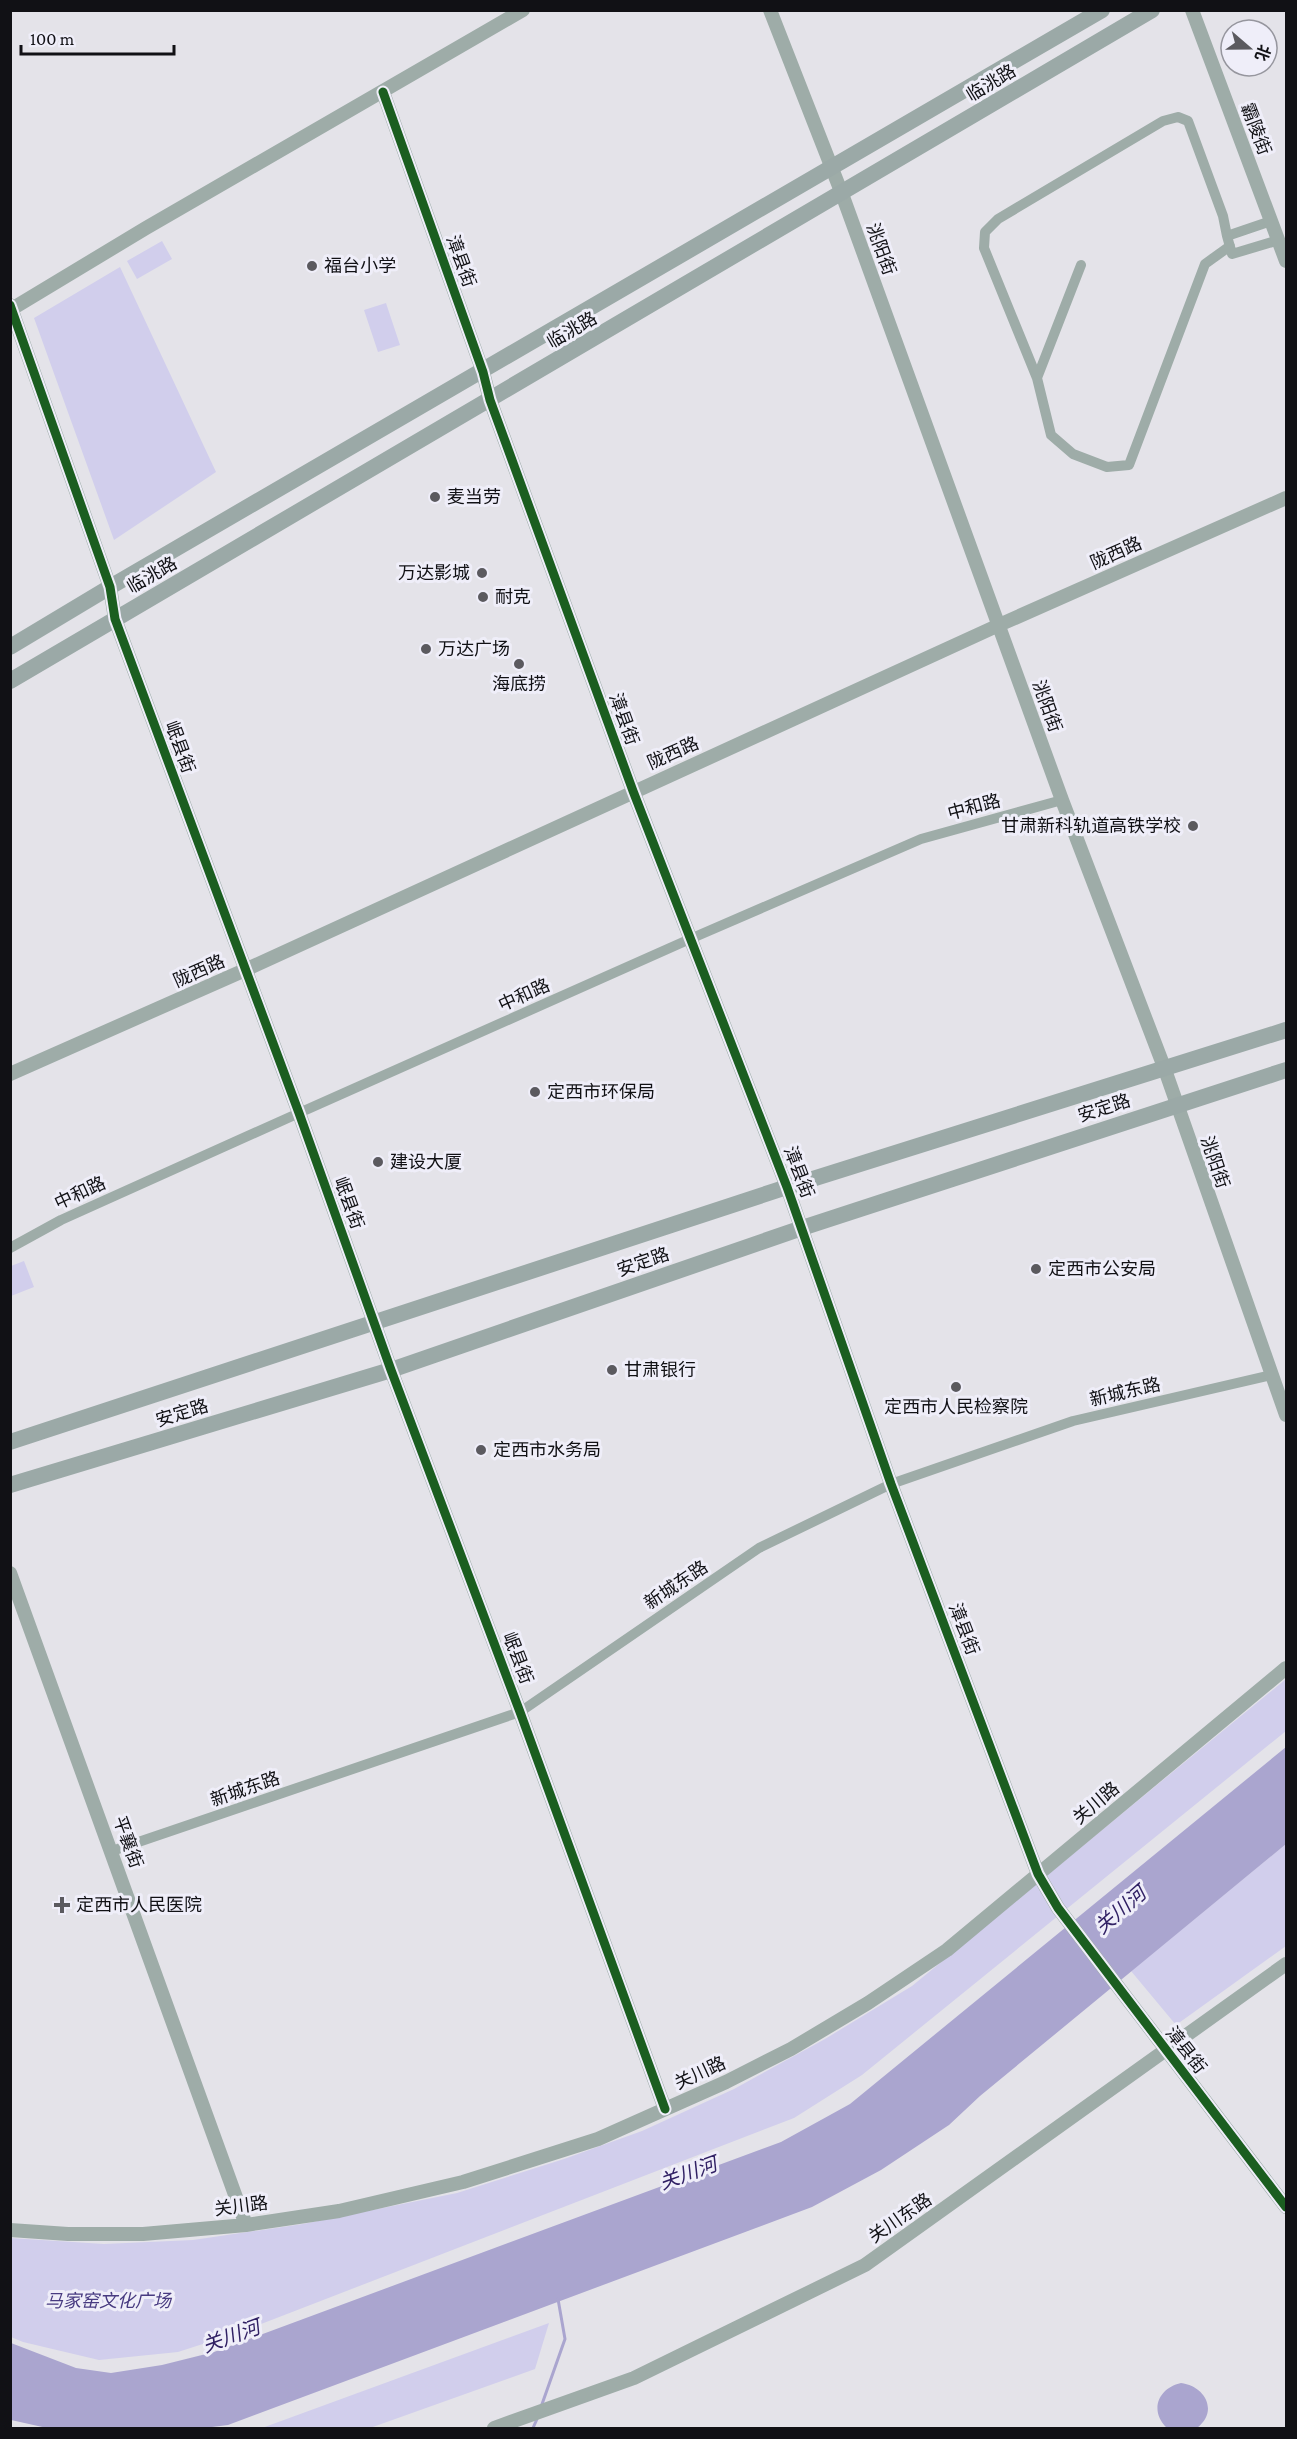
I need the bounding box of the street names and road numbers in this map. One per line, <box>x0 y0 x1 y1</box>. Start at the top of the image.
street label: 临洮路 <box>963 61 1019 105</box>
street label: 霸陵街 <box>1237 100 1275 158</box>
street label: 洮阳街 <box>862 220 900 278</box>
street label: 漳县街 <box>442 232 480 290</box>
street label: 临洮路 <box>544 308 600 352</box>
street label: 陇西路 <box>1087 533 1145 573</box>
street label: 临洮路 <box>124 553 180 597</box>
street label: 洮阳街 <box>1028 677 1066 735</box>
street label: 漳县街 <box>605 690 643 748</box>
street label: 岷县街 <box>161 718 199 776</box>
street label: 陇西路 <box>644 733 702 773</box>
street label: 中和路 <box>945 790 1003 824</box>
street label: 陇西路 <box>170 951 228 991</box>
street label: 中和路 <box>495 975 553 1015</box>
street label: 安定路 <box>1075 1090 1133 1126</box>
street label: 洮阳街 <box>1197 1133 1233 1191</box>
street label: 漳县街 <box>780 1143 818 1201</box>
street label: 中和路 <box>51 1173 109 1213</box>
street label: 岷县街 <box>330 1174 368 1232</box>
street label: 安定路 <box>614 1244 672 1280</box>
street label: 新城东路 <box>1088 1374 1162 1410</box>
street label: 安定路 <box>153 1396 211 1430</box>
street label: 新城东路 <box>641 1557 711 1613</box>
street label: 漳县街 <box>945 1600 983 1658</box>
street label: 岷县街 <box>499 1629 537 1687</box>
street label: 新城东路 <box>208 1768 282 1810</box>
street label: 关川路 <box>1069 1778 1123 1828</box>
street label: 平襄街 <box>109 1813 147 1871</box>
street label: 漳县街 <box>1161 2023 1211 2077</box>
street label: 关川路 <box>671 2053 729 2093</box>
street label: 关川东路 <box>865 2189 935 2247</box>
street label: 关川路 <box>213 2193 269 2219</box>

